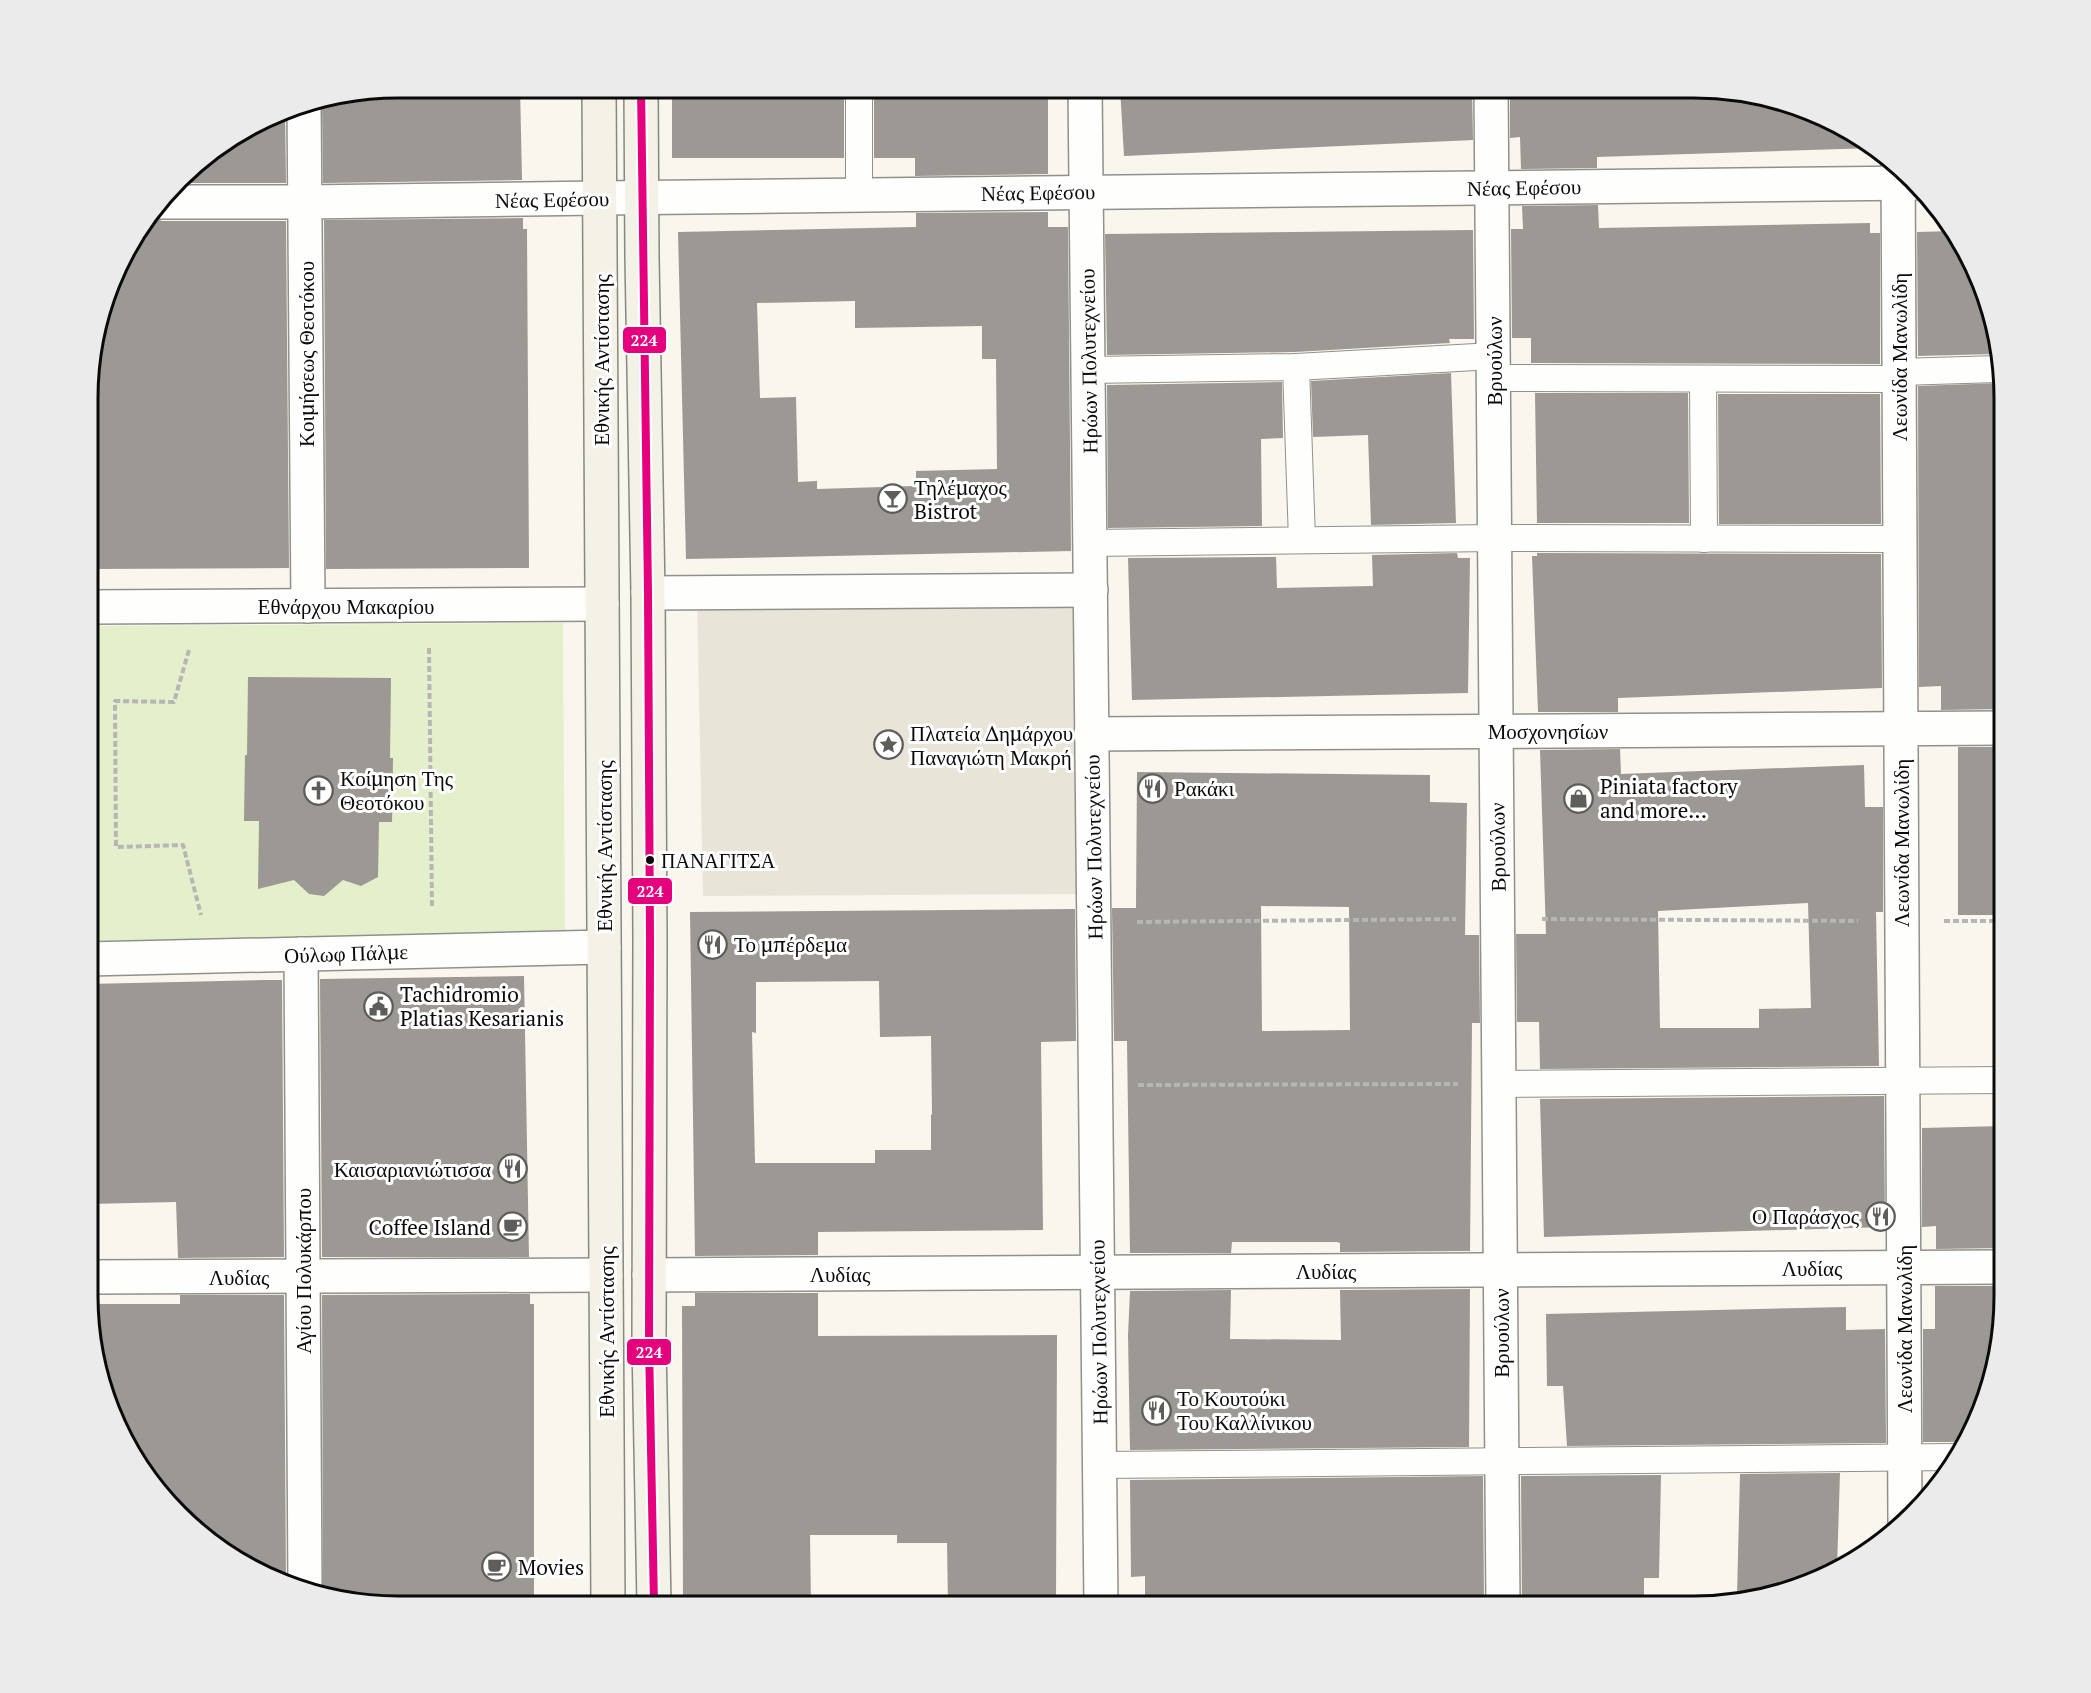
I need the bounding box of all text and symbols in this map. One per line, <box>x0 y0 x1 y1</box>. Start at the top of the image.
street label: Νέας Εφέσου <box>1467 172 1581 202</box>
street label: Νέας Εφέσου <box>981 177 1095 207</box>
street label: Νέας Εφέσου <box>495 184 609 214</box>
street label: Κοιμήσεως Θεοτόκου <box>292 261 320 447</box>
street label: Ηρώων Πολυτεχνείου <box>1072 268 1104 454</box>
street label: Λεωνίδα Μανωλίδη <box>1885 273 1913 441</box>
street label: Εθνικής Αντίστασης <box>587 274 615 446</box>
street label: Βρυούλων <box>1480 316 1508 406</box>
line badge: 224 <box>622 326 667 354</box>
text: 224 <box>630 329 658 351</box>
place label: Τηλέμαχος Bistrot <box>914 473 1007 525</box>
bar icon: Τηλέμαχος Bistrot <box>877 483 909 515</box>
street label: Εθνάρχου Μακαρίου <box>258 592 434 620</box>
street label: Μοσχονησίων <box>1488 717 1608 745</box>
place label: Πλατεία Δημάρχου Παναγιώτη Μακρή <box>910 719 1073 771</box>
place icon: Πλατεία Δημάρχου Παναγιώτη Μακρή <box>873 729 905 761</box>
street label: Ηρώων Πολυτεχνείου <box>1077 754 1109 940</box>
street label: Λεωνίδα Μανωλίδη <box>1887 759 1915 927</box>
street label: Εθνικής Αντίστασης <box>590 760 618 932</box>
place label: Κοίμηση Της Θεοτόκου <box>340 764 454 816</box>
restaurant icon: Ρακάκι <box>1137 772 1169 804</box>
place label: Piniata factory and more... <box>1600 772 1738 824</box>
church icon: Κοίμηση Της Θεοτόκου <box>303 774 335 806</box>
place label: Ρακάκι <box>1174 774 1235 802</box>
shop icon: Piniata factory and more... <box>1563 782 1595 814</box>
street label: Βρυούλων <box>1482 802 1512 892</box>
place label: ΠΑΝΑΓΙΤΣΑ <box>661 847 776 874</box>
marker: ΠΑΝΑΓΙΤΣΑ <box>644 854 656 866</box>
line badge: 224 <box>627 877 673 905</box>
text: 224 <box>636 880 664 902</box>
restaurant icon: Το μπέρδεμα <box>697 928 729 960</box>
place label: Το μπέρδεμα <box>734 930 847 958</box>
street label: Ούλωφ Πάλμε <box>284 937 409 969</box>
place label: Tachidromio Platias Kesarianis <box>400 980 564 1032</box>
public building icon: Tachidromio Platias Kesarianis <box>363 990 395 1022</box>
restaurant icon: Καισαριανιώτισσα <box>496 1153 528 1185</box>
place label: Καισαριανιώτισσα <box>334 1155 491 1183</box>
street label: Αγίου Πολυκάρπου <box>289 1188 317 1354</box>
restaurant icon: Ο Παράσχος <box>1864 1200 1896 1232</box>
place label: Ο Παράσχος <box>1752 1202 1860 1230</box>
cafe icon: Coffee Island <box>496 1211 528 1243</box>
place label: Coffee Island <box>369 1213 491 1241</box>
street label: Ηρώων Πολυτεχνείου <box>1082 1239 1114 1425</box>
street label: Λεωνίδα Μανωλίδη <box>1890 1245 1918 1413</box>
street label: Εθνικής Αντίστασης <box>592 1246 620 1418</box>
street label: Λυδίας <box>1782 1254 1843 1282</box>
street label: Λυδίας <box>1296 1257 1357 1285</box>
street label: Λυδίας <box>810 1260 871 1288</box>
street label: Λυδίας <box>209 1263 270 1291</box>
street label: Βρυούλων <box>1487 1288 1515 1378</box>
line badge: 224 <box>626 1338 672 1366</box>
text: 224 <box>635 1341 663 1363</box>
place label: Το Κουτούκι Του Καλλίνικου <box>1177 1384 1312 1436</box>
restaurant icon: Το Κουτούκι Του Καλλίνικου <box>1140 1394 1172 1426</box>
cafe icon: Movies <box>481 1551 513 1583</box>
place label: Movies <box>518 1553 584 1581</box>

